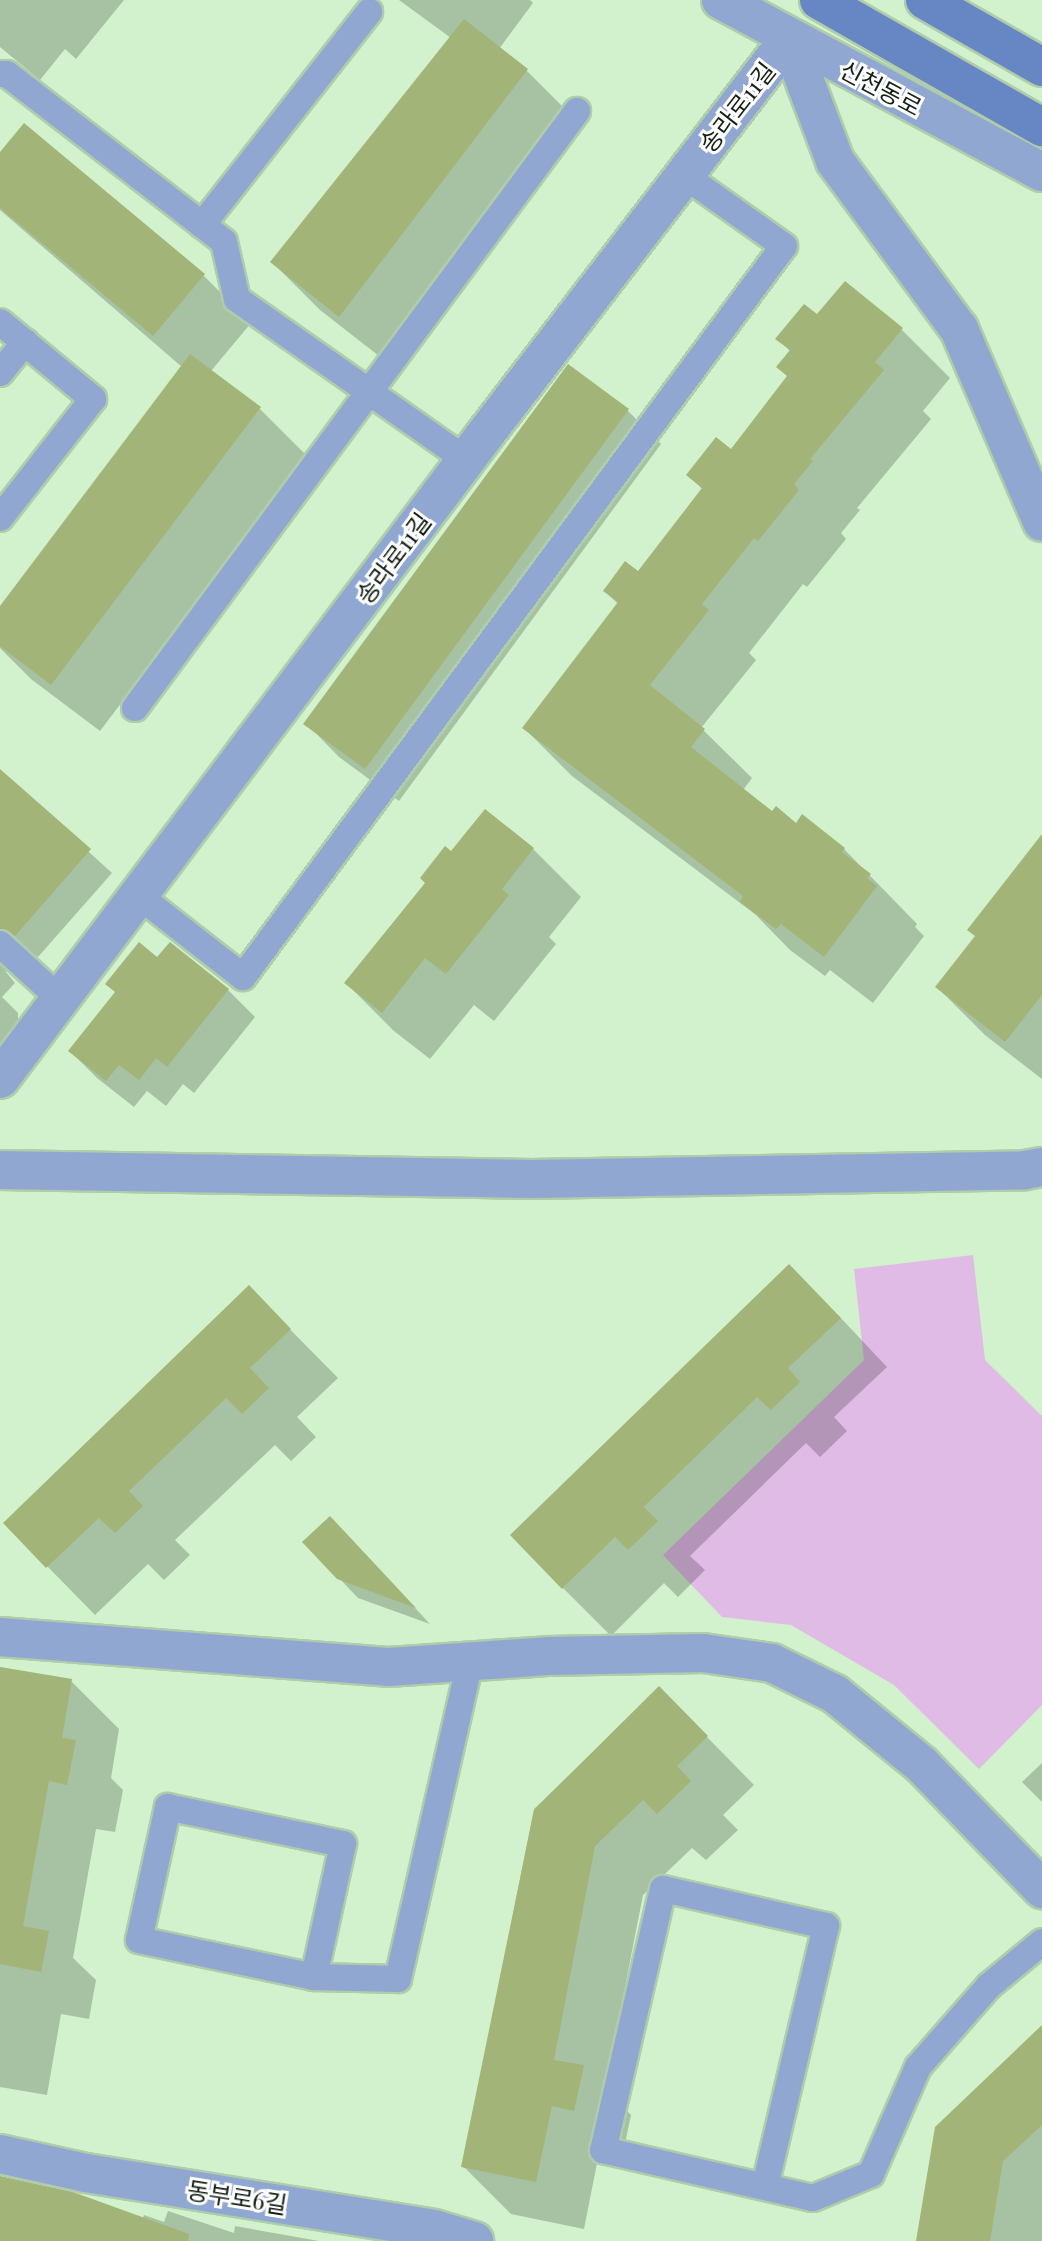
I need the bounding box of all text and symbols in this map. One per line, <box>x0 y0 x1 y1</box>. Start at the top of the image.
street label: 신천동로 <box>835 55 927 121</box>
street label: 송라로11길 <box>693 56 781 158</box>
street label: 송라로11길 <box>350 507 436 609</box>
street label: 동부로6길 <box>185 2175 289 2219</box>

